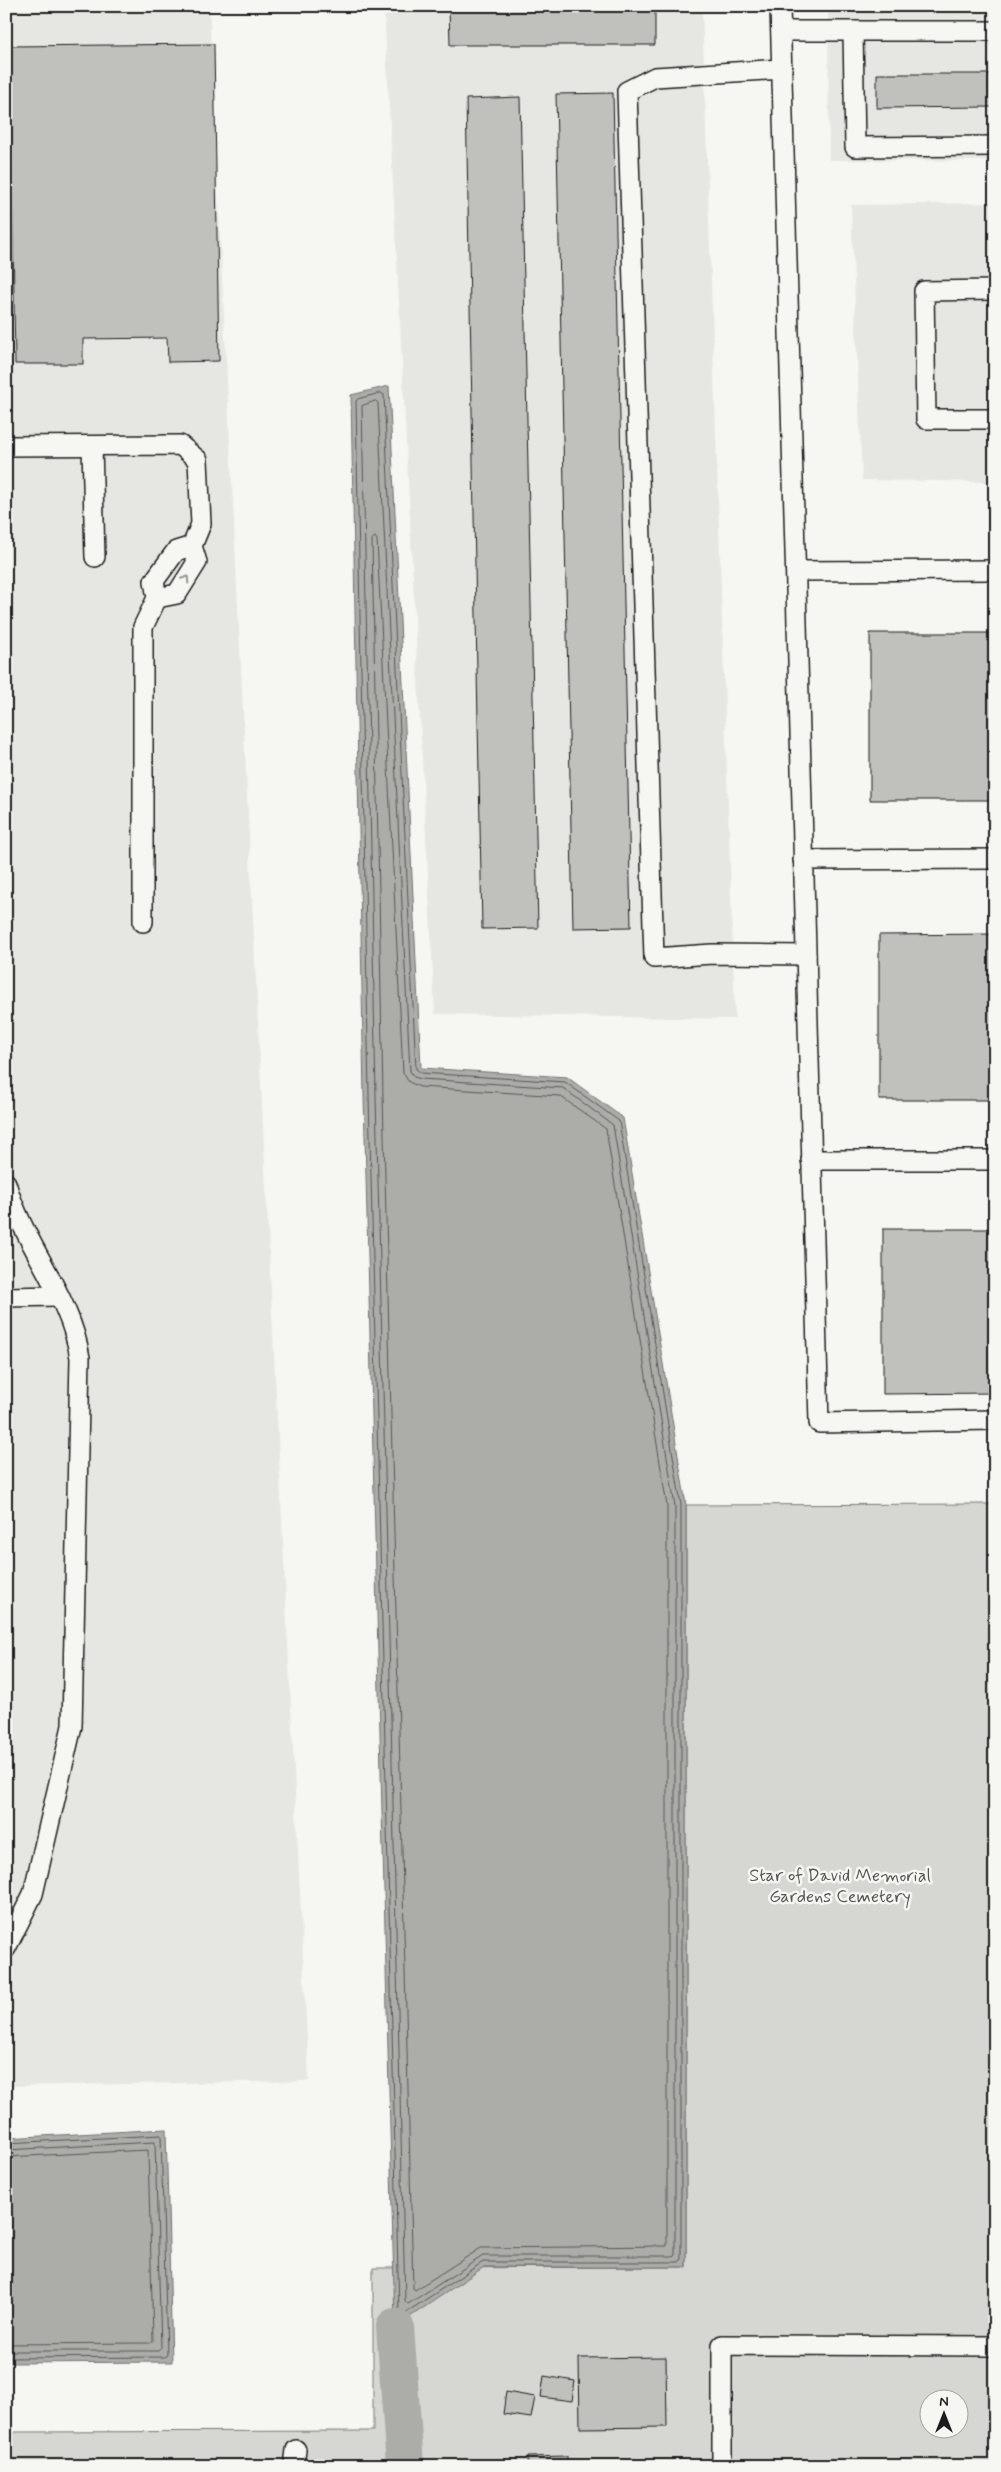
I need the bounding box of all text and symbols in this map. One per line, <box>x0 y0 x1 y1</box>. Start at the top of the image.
one-way arrow <box>180 576 189 585</box>
park label: Star of David Memorial Gardens Cemetery <box>749 1864 931 1909</box>
north arrow <box>918 2390 968 2440</box>
text: N <box>939 2393 949 2411</box>

